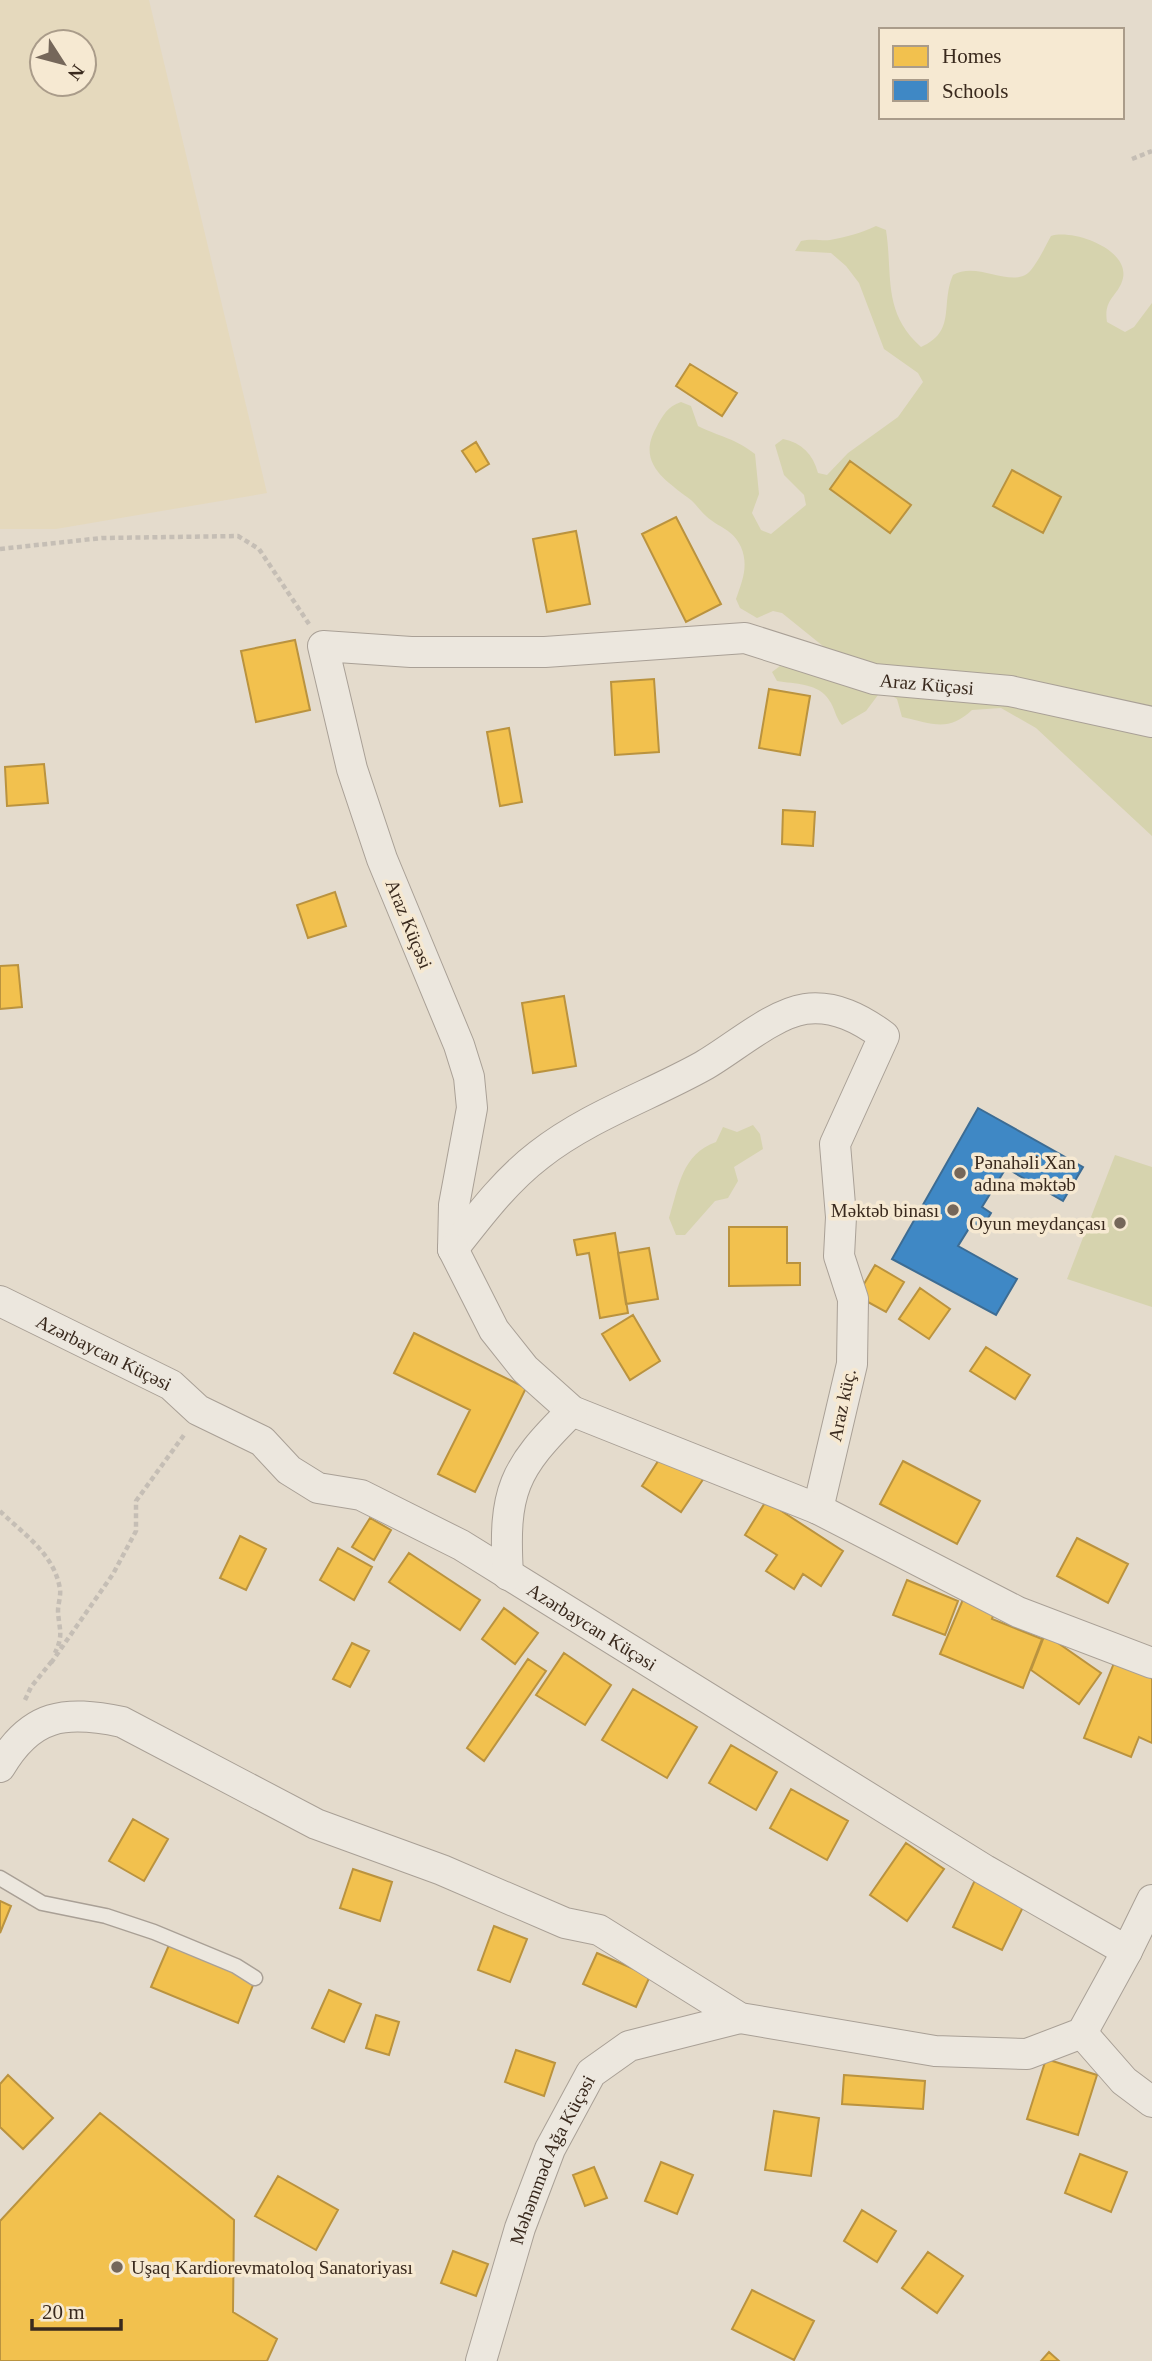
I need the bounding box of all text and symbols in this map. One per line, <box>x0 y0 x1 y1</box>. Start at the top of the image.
north arrow <box>28 28 98 98</box>
legend <box>879 28 1124 119</box>
text: Homes <box>942 44 1002 68</box>
text: N <box>64 61 89 85</box>
text: Schools <box>942 79 1009 103</box>
street label: Araz Küçəsi <box>879 669 975 698</box>
street label: Araz Küçəsi <box>382 876 436 972</box>
place label: Pənahəli Xan adına məktəb <box>974 1152 1076 1195</box>
marker: Pənahəli Xan adına məktəb <box>952 1165 968 1181</box>
place label: Məktəb binası <box>831 1200 939 1221</box>
marker: Məktəb binası <box>945 1202 961 1218</box>
place label: Oyun meydançası <box>969 1213 1106 1234</box>
marker: Oyun meydançası <box>1112 1215 1128 1231</box>
street label: Azərbaycan Küçəsi <box>33 1310 175 1394</box>
street label: Araz küç. <box>824 1367 860 1443</box>
street label: Azərbaycan Küçəsi <box>524 1578 661 1674</box>
street label: Məhəmməd Ağa Küçəsi <box>505 2071 599 2247</box>
place label: Uşaq Kardiorevmatoloq Sanatoriyası <box>131 2257 413 2278</box>
marker: Uşaq Kardiorevmatoloq Sanatoriyası <box>109 2259 125 2275</box>
scale bar <box>32 2288 121 2332</box>
text: 20 m <box>42 2300 85 2324</box>

